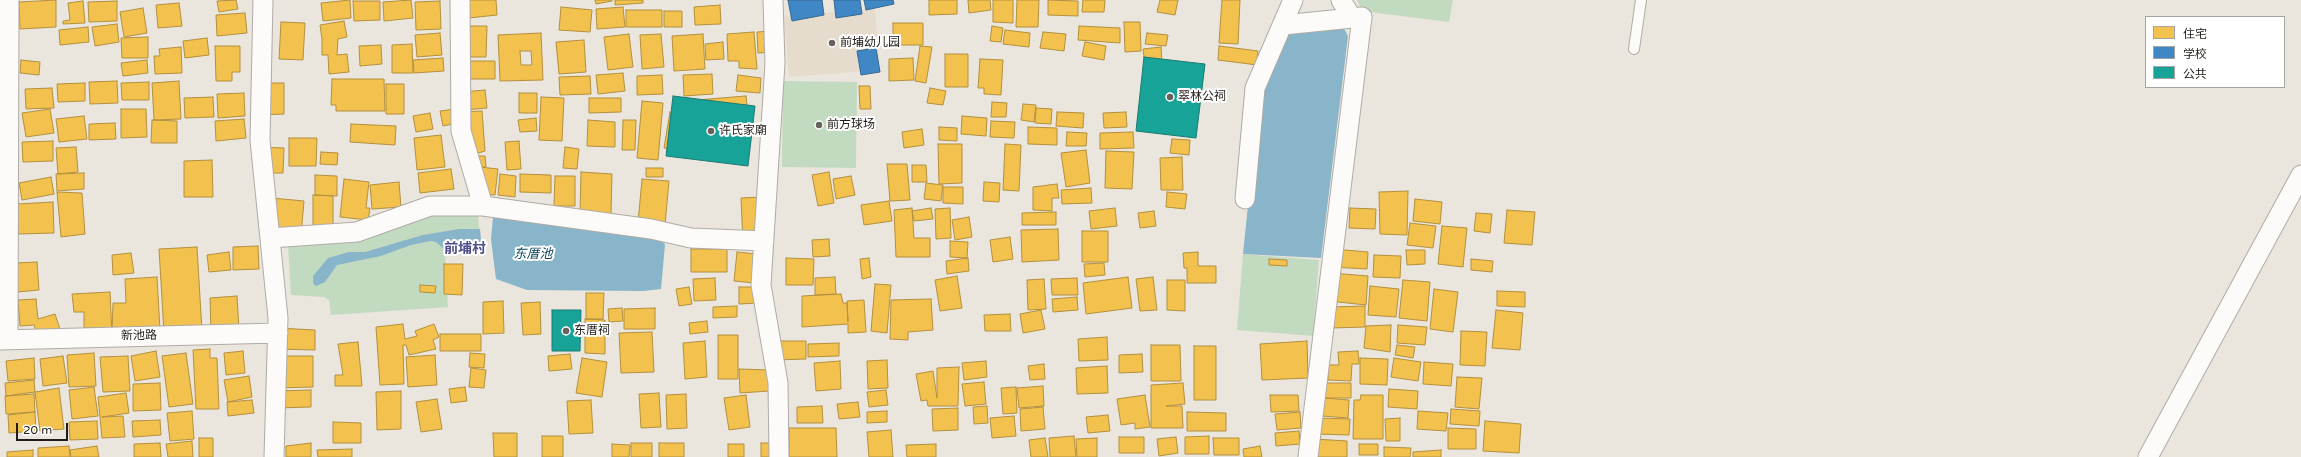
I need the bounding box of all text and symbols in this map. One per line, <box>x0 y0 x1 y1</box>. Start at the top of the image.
legend <box>2145 16 2285 88</box>
text: 住宅 <box>2183 27 2207 41</box>
place label: 前埔幼儿园 <box>840 36 900 50</box>
marker: 前埔幼儿园 <box>827 38 837 48</box>
text: 学校 <box>2183 47 2207 61</box>
text: 公共 <box>2183 67 2207 81</box>
place label: 翠林公祠 <box>1178 90 1226 104</box>
marker: 翠林公祠 <box>1165 92 1175 102</box>
place label: 前方球场 <box>827 118 875 132</box>
marker: 前方球场 <box>814 120 824 130</box>
place label: 许氏家廟 <box>719 124 767 138</box>
marker: 许氏家廟 <box>706 126 716 136</box>
district label: 前埔村 <box>444 241 486 257</box>
water label: 东厝池 <box>514 247 552 263</box>
place label: 东厝祠 <box>574 324 610 338</box>
marker: 东厝祠 <box>561 326 571 336</box>
street label: 新池路 <box>121 328 157 344</box>
scale bar <box>18 415 70 441</box>
text: 20 m <box>23 423 52 437</box>

